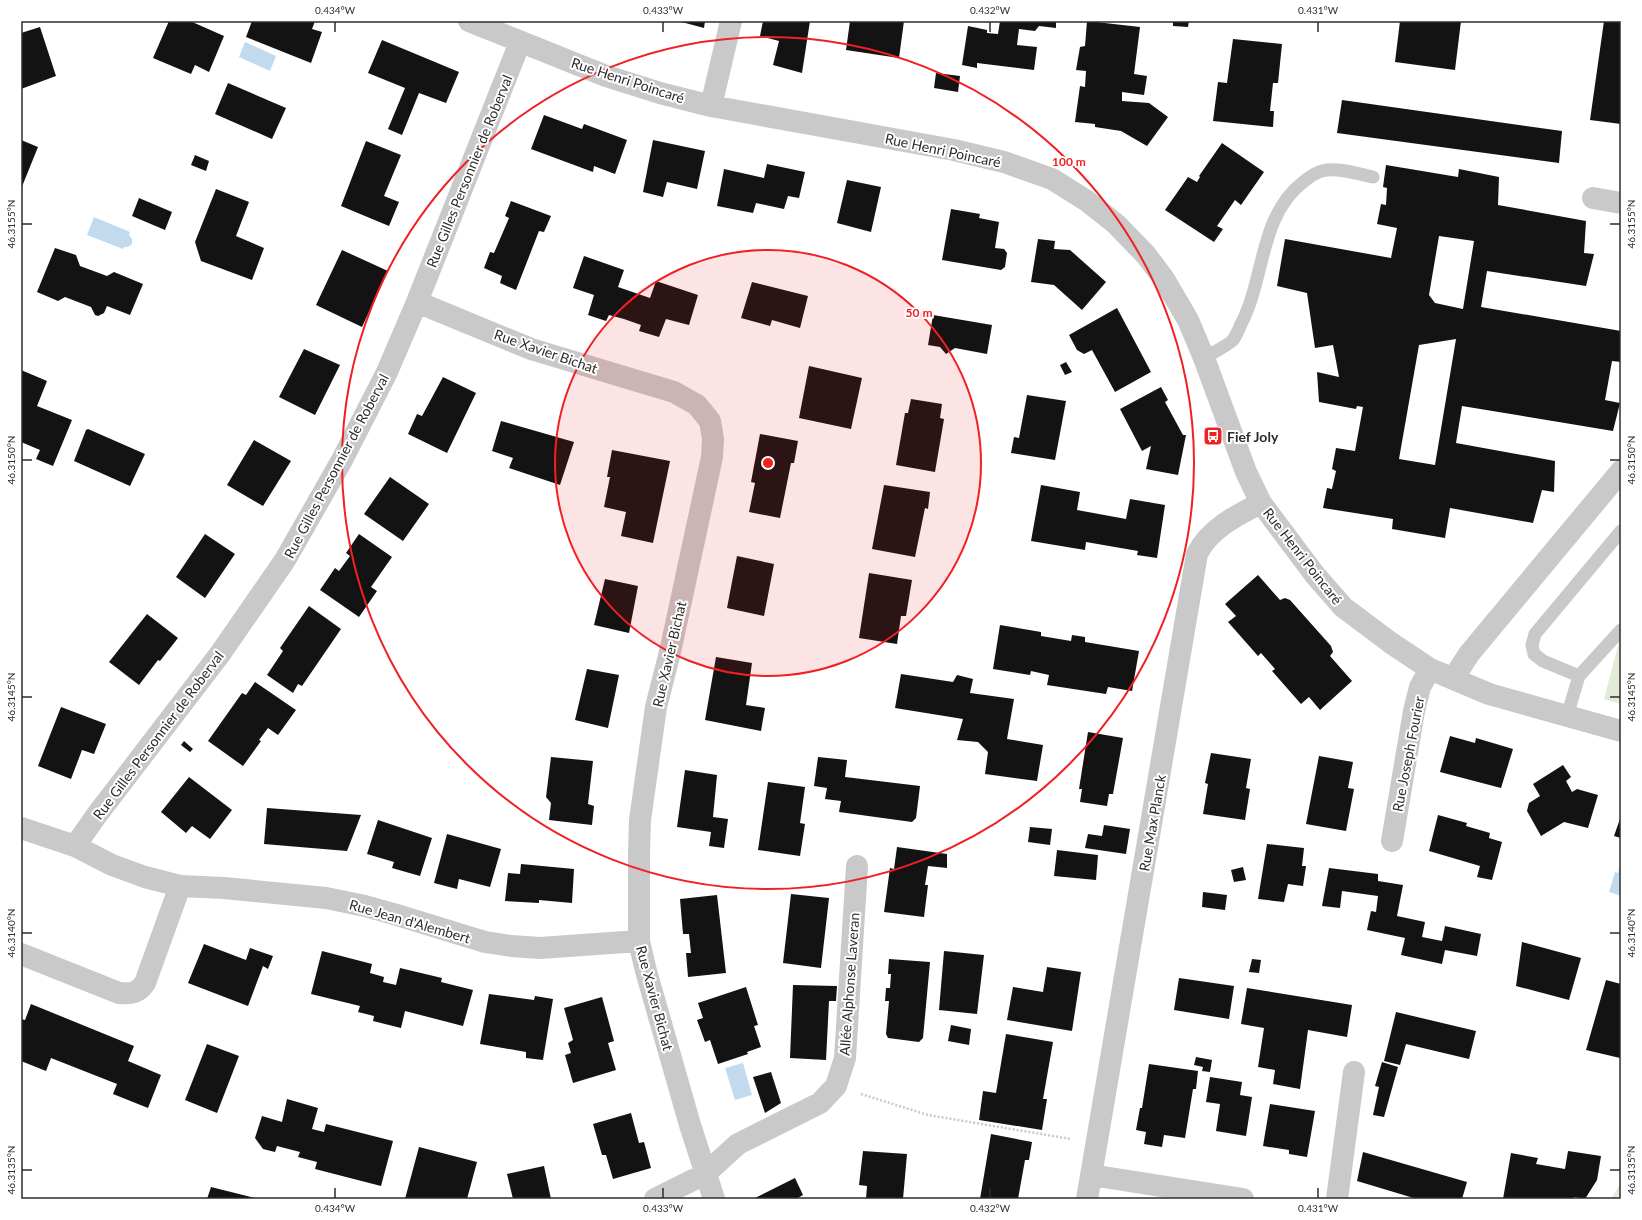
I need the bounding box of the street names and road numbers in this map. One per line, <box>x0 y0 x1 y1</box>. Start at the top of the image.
street label: Rue Henri Poincaré <box>569 54 687 106</box>
street label: Rue Gilles Personnier de Roberval <box>422 72 516 270</box>
street label: Rue Henri Poincaré <box>884 129 1002 171</box>
street label: Rue Xavier Bichat <box>492 325 600 377</box>
street label: Rue Gilles Personnier de Roberval <box>280 371 392 561</box>
street label: Rue Henri Poincaré <box>1260 504 1346 608</box>
street label: Rue Xavier Bichat <box>649 599 689 709</box>
street label: Rue Gilles Personnier de Roberval <box>89 647 227 823</box>
street label: Rue Joseph Fourier <box>1388 695 1428 813</box>
street label: Rue Max Planck <box>1135 772 1169 873</box>
street label: Rue Jean d'Alembert <box>347 896 473 946</box>
street label: Allée Alphonse Laveran <box>836 912 862 1056</box>
street label: Rue Xavier Bichat <box>633 944 677 1052</box>

